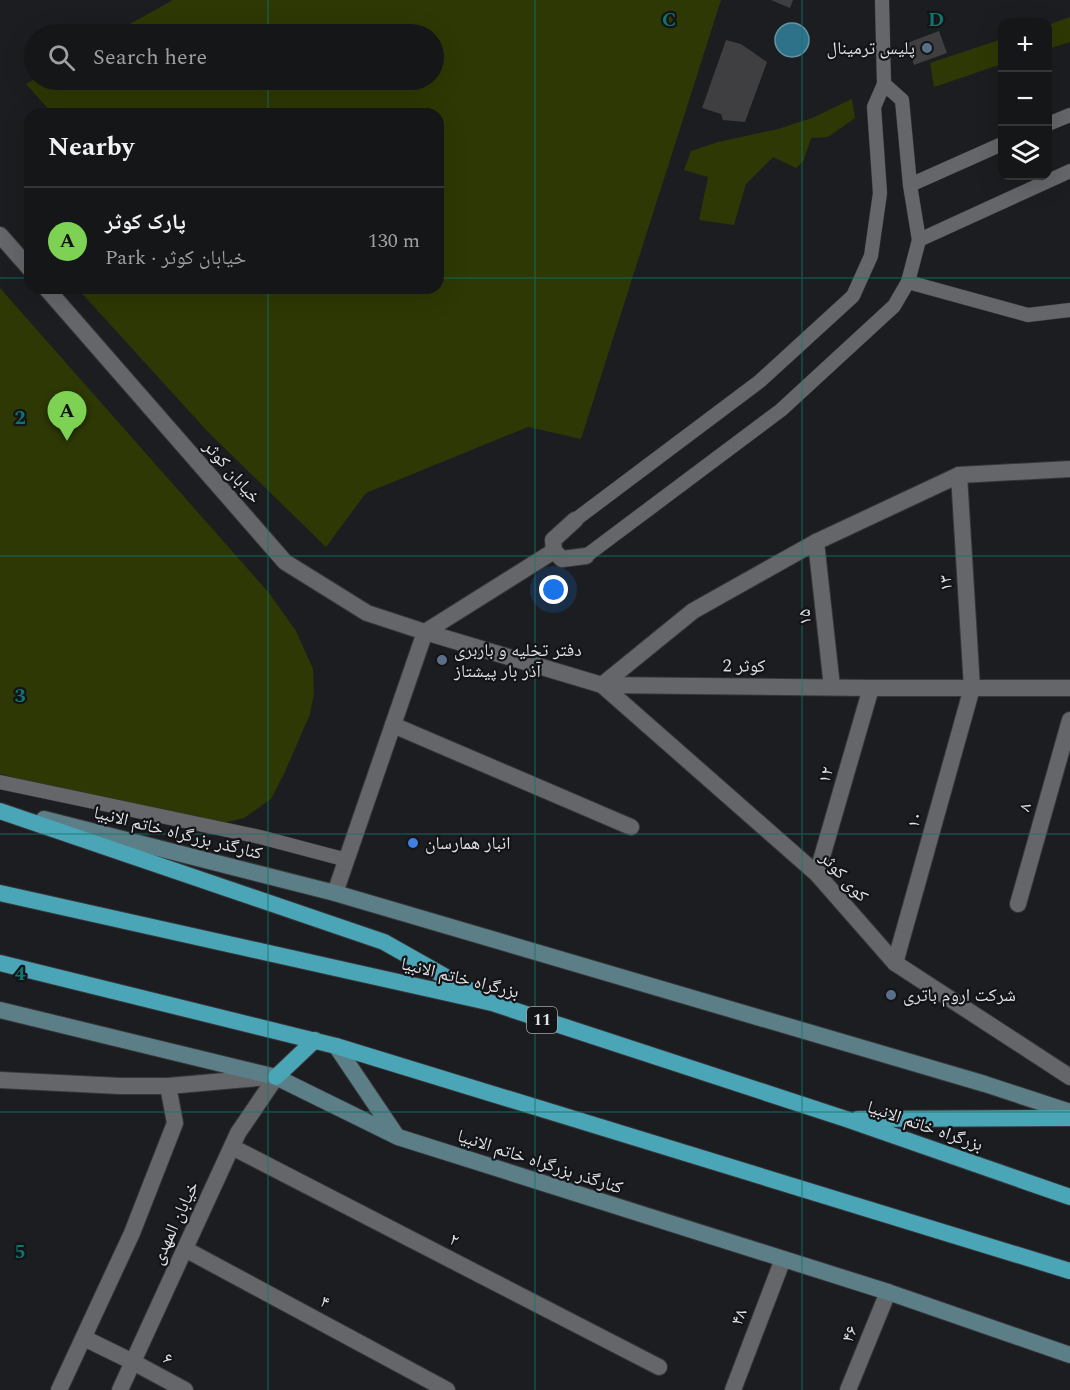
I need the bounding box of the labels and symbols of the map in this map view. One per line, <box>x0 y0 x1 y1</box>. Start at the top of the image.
text: C <box>662 5 676 35</box>
text: D <box>928 5 944 35</box>
place label: پلیس ترمینال <box>826 35 915 62</box>
marker: پلیس ترمینال <box>920 41 934 55</box>
pin: A <box>48 392 86 441</box>
text: 2 <box>14 403 26 433</box>
street label: خیابان کوثر <box>196 434 267 510</box>
street label: ۱۳ <box>932 574 960 592</box>
your location <box>539 575 568 604</box>
street label: ۱۵ <box>791 608 819 626</box>
place label: دفتر تخلیه و باربری آذر بار پیشتاز <box>453 637 582 685</box>
street label: کوثر 2 <box>722 652 766 680</box>
marker: دفتر تخلیه و باربری آذر بار پیشتاز <box>435 653 449 667</box>
text: 3 <box>14 681 26 711</box>
street label: ۱۲ <box>811 764 841 786</box>
street label: کنارگذر بزرگراه خاتم الانبیا <box>91 799 266 867</box>
street label: ۸ <box>1011 799 1039 815</box>
street label: ۱۰ <box>900 809 930 831</box>
place label: انبار همارسان <box>425 830 511 857</box>
marker: انبار همارسان <box>406 836 420 850</box>
street label: کوی کوثر <box>813 845 875 909</box>
street label: بزرگراه خاتم الانبیا <box>398 950 522 1006</box>
text: 4 <box>14 959 26 989</box>
place label: شرکت اروم باتری <box>903 982 1016 1009</box>
marker: شرکت اروم باتری <box>884 988 898 1002</box>
road number: 11 <box>527 1007 557 1033</box>
street label: بزرگراه خاتم الانبیا <box>863 1094 987 1158</box>
street label: کنارگذر بزرگراه خاتم الانبیا <box>454 1122 627 1202</box>
street label: خیابان المهدی <box>144 1177 206 1269</box>
street label: ۲ <box>444 1226 464 1254</box>
text: 5 <box>14 1237 26 1267</box>
street label: ۴ <box>315 1288 335 1316</box>
street label: ۴۸ <box>723 1305 755 1329</box>
street label: ۴۶ <box>834 1321 866 1347</box>
street label: ۶ <box>158 1345 178 1373</box>

